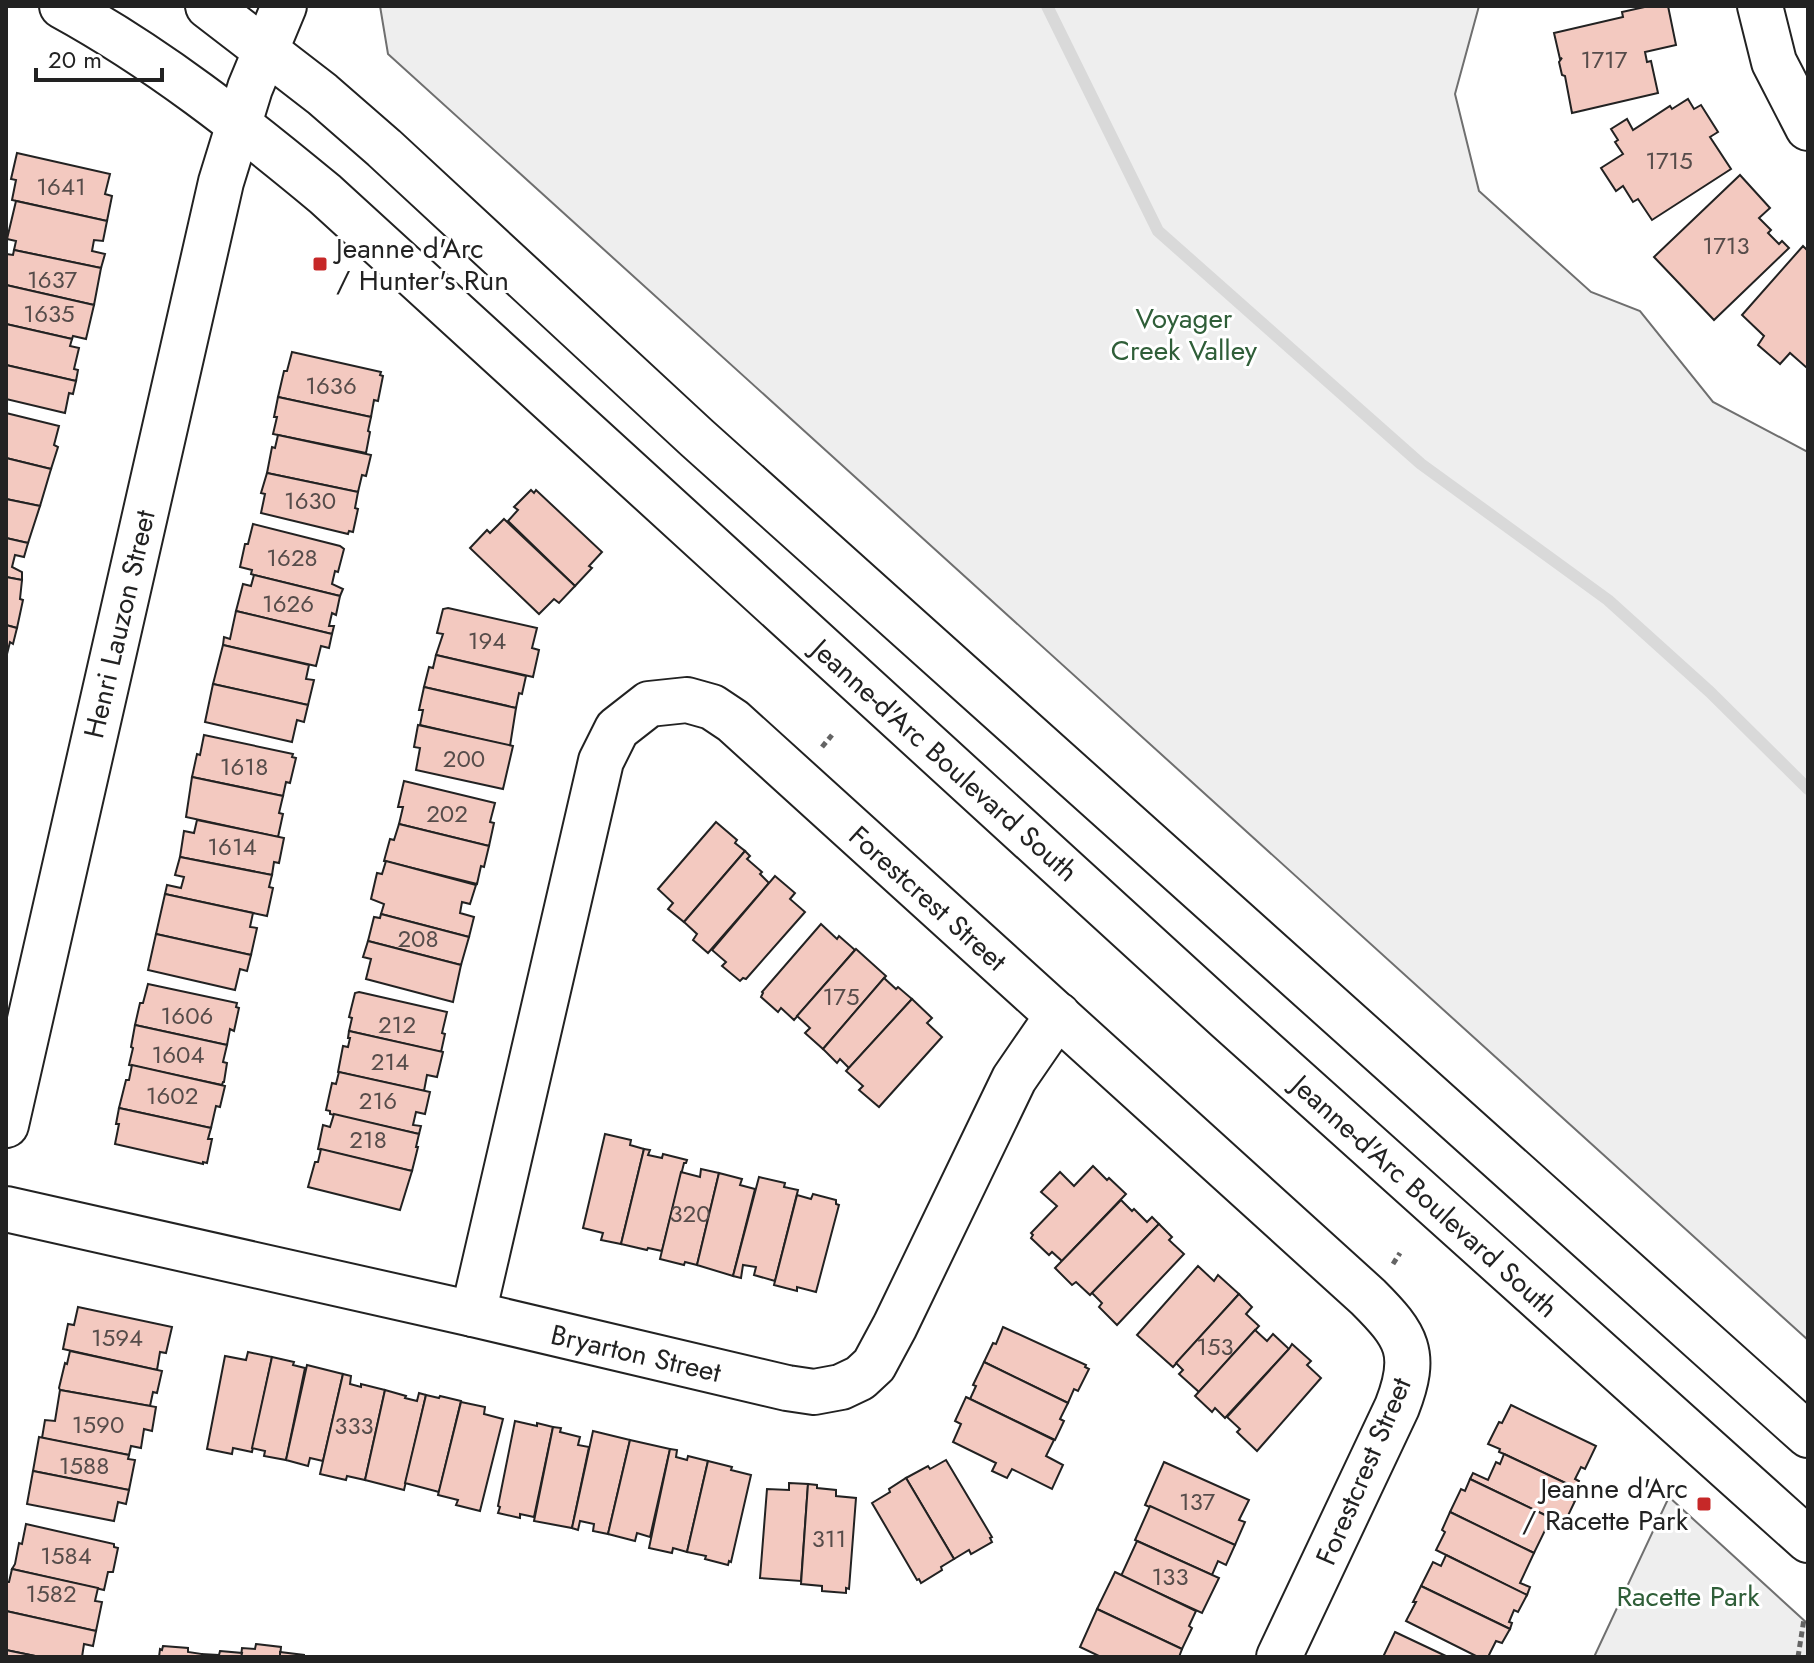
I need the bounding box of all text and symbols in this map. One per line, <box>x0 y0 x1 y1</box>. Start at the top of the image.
scale bar <box>36 32 162 82</box>
text: 20 m <box>48 42 102 77</box>
house number: 1717 <box>1581 42 1628 77</box>
house number: 1715 <box>1645 143 1693 178</box>
house number: 1641 <box>36 169 86 204</box>
place label: Jeanne d'Arc / Hunter's Run <box>332 228 509 301</box>
house number: 1713 <box>1702 228 1750 263</box>
marker: Jeanne d'Arc / Hunter's Run <box>311 255 329 273</box>
house number: 1637 <box>27 262 77 297</box>
house number: 1635 <box>23 296 75 331</box>
park label: Voyager Creek Valley <box>1111 298 1258 371</box>
house number: 1636 <box>305 368 357 403</box>
house number: 1630 <box>284 483 336 518</box>
street label: Henri Lauzon Street <box>73 506 166 742</box>
house number: 1628 <box>266 540 318 575</box>
house number: 1626 <box>262 586 314 621</box>
house number: 194 <box>468 623 506 658</box>
street label: Jeanne-d'Arc Boulevard South <box>799 627 1087 891</box>
house number: 200 <box>443 741 485 776</box>
house number: 1618 <box>220 749 268 784</box>
house number: 202 <box>426 796 468 831</box>
street label: Forestcrest Street <box>840 816 1016 981</box>
house number: 1614 <box>207 829 257 864</box>
house number: 208 <box>397 921 439 956</box>
house number: 175 <box>823 979 859 1014</box>
house number: 1606 <box>161 998 213 1033</box>
house number: 212 <box>378 1007 416 1042</box>
house number: 1604 <box>151 1037 205 1072</box>
house number: 214 <box>371 1044 409 1079</box>
street label: Jeanne-d'Arc Boulevard South <box>1279 1063 1567 1327</box>
house number: 1602 <box>146 1078 198 1113</box>
house number: 216 <box>359 1083 397 1118</box>
house number: 218 <box>349 1122 387 1157</box>
house number: 320 <box>669 1196 711 1231</box>
street label: Bryarton Street <box>547 1314 725 1393</box>
house number: 1594 <box>91 1320 143 1355</box>
house number: 153 <box>1196 1329 1234 1364</box>
street label: Forestcrest Street <box>1305 1371 1422 1571</box>
house number: 1590 <box>72 1407 124 1442</box>
house number: 333 <box>334 1408 374 1443</box>
house number: 1588 <box>59 1448 109 1483</box>
place label: Jeanne d'Arc / Racette Park <box>1522 1468 1689 1541</box>
house number: 137 <box>1179 1484 1215 1519</box>
marker: Jeanne d'Arc / Racette Park <box>1695 1495 1713 1513</box>
house number: 311 <box>812 1521 846 1556</box>
house number: 1584 <box>40 1538 92 1573</box>
house number: 133 <box>1151 1559 1189 1594</box>
house number: 1582 <box>25 1576 77 1611</box>
park label: Racette Park <box>1616 1576 1760 1617</box>

